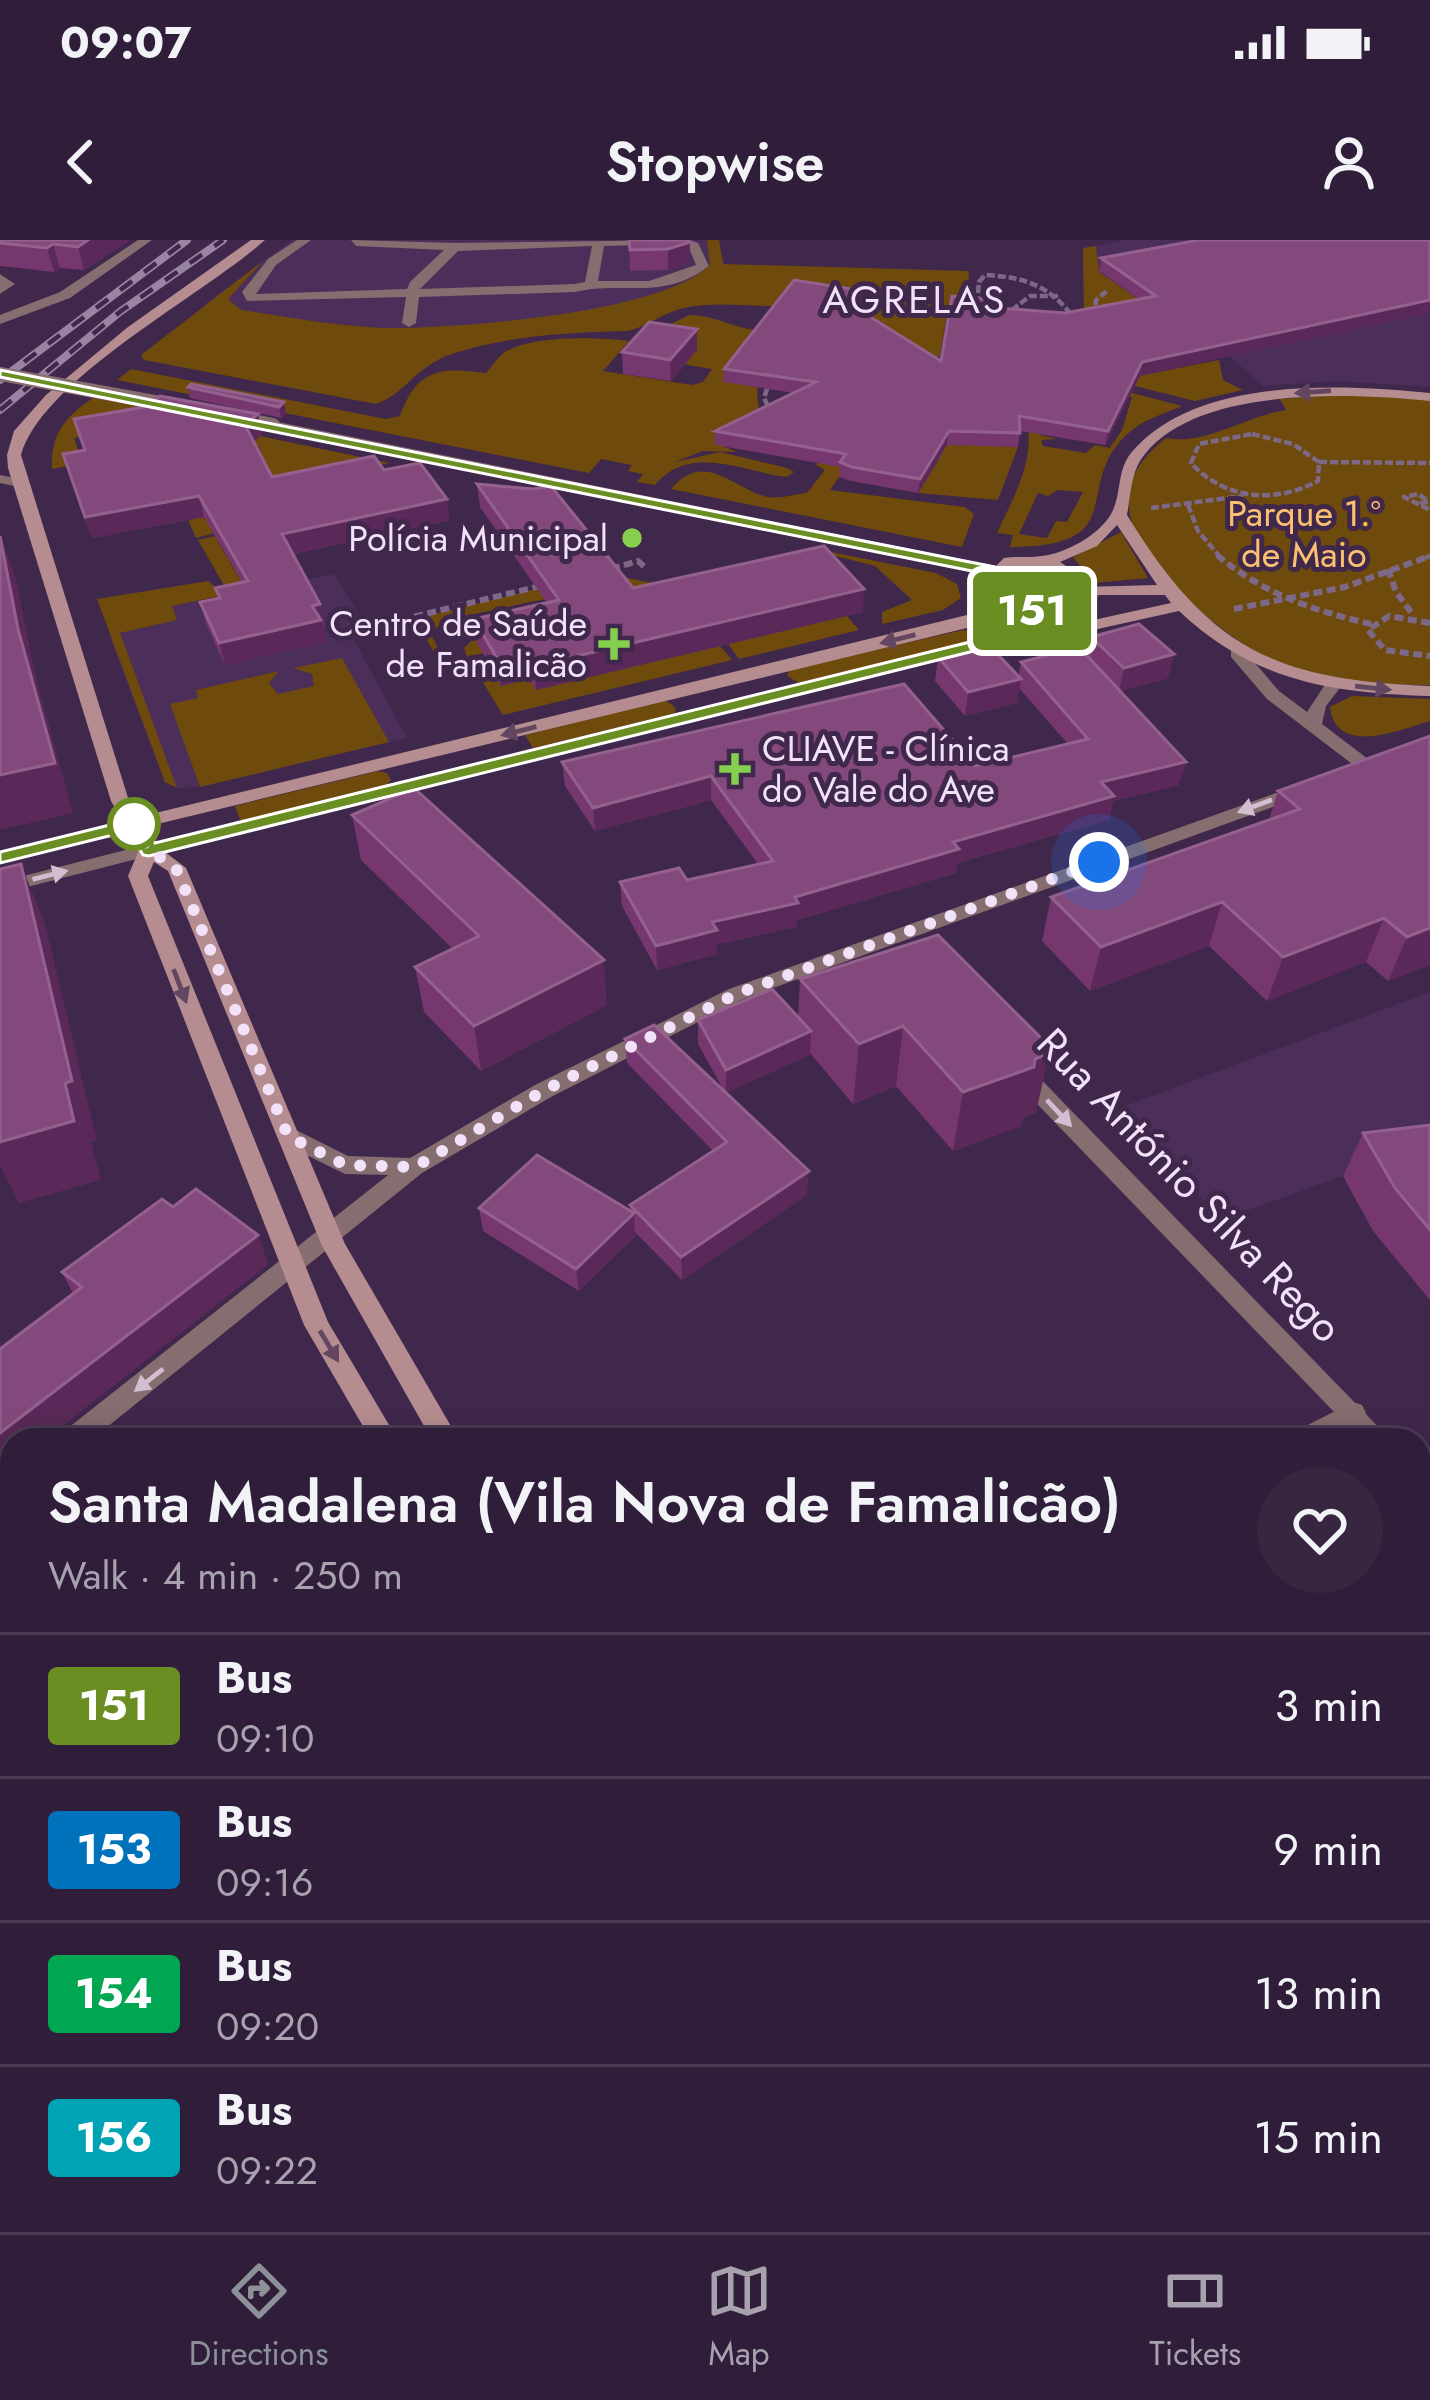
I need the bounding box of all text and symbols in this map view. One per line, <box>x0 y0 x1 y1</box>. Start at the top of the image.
text: 09:07 <box>60 10 191 75</box>
text: Stopwise <box>605 123 825 201</box>
icon: back <box>48 129 114 195</box>
icon: person <box>1316 129 1382 195</box>
district label: AGRELAS <box>823 271 1007 328</box>
one-way arrow <box>1294 383 1331 402</box>
park label: Parque 1.º de Maio <box>1227 487 1381 580</box>
place label: Polícia Municipal <box>348 512 608 564</box>
marker: Polícia Municipal <box>619 525 645 551</box>
line badge: 151 <box>963 572 1101 650</box>
text: 151 <box>997 580 1067 641</box>
place label: Centro de Saúde de Famalicão <box>329 597 587 690</box>
marker: Centro de Saúde de Famalicão <box>598 628 630 660</box>
one-way arrow <box>880 630 917 649</box>
one-way arrow <box>1355 679 1392 698</box>
one-way arrow <box>501 722 538 741</box>
place label: CLIAVE - Clínica do Vale do Ave <box>762 722 1010 815</box>
marker: CLIAVE - Clínica do Vale do Ave <box>719 753 751 785</box>
one-way arrow <box>1237 798 1273 816</box>
unlabelled marker <box>109 799 159 849</box>
your location <box>1069 832 1129 892</box>
one-way arrow <box>32 865 69 884</box>
one-way arrow <box>172 968 191 1004</box>
street label: Rua António Silva Rego <box>1023 1014 1356 1356</box>
one-way arrow <box>1044 1099 1072 1128</box>
one-way arrow <box>318 1329 339 1363</box>
one-way arrow <box>133 1367 164 1392</box>
text: Santa Madalena (Vila Nova de Famalicão) <box>48 1461 1121 1543</box>
button: heart <box>1257 1467 1383 1593</box>
text: Walk · 4 min · 250 m <box>48 1547 403 1604</box>
text: Bus <box>216 1645 292 1710</box>
text: 3 min <box>1275 1673 1383 1738</box>
text: 151 <box>79 1675 149 1736</box>
text: 09:10 <box>216 1710 315 1767</box>
text: Bus <box>216 1789 292 1854</box>
text: 9 min <box>1273 1817 1383 1882</box>
text: 153 <box>77 1819 151 1880</box>
text: 09:16 <box>216 1854 314 1911</box>
text: Bus <box>216 1933 292 1998</box>
text: 13 min <box>1254 1961 1383 2026</box>
text: 154 <box>75 1963 153 2024</box>
text: 09:20 <box>216 1998 319 2055</box>
text: Bus <box>216 2077 292 2142</box>
text: 15 min <box>1253 2105 1383 2170</box>
text: 156 <box>76 2107 152 2168</box>
text: 09:22 <box>216 2142 318 2199</box>
tab: Directions <box>189 2258 328 2377</box>
tab: Map <box>706 2258 772 2377</box>
tab: Tickets <box>1149 2258 1241 2377</box>

